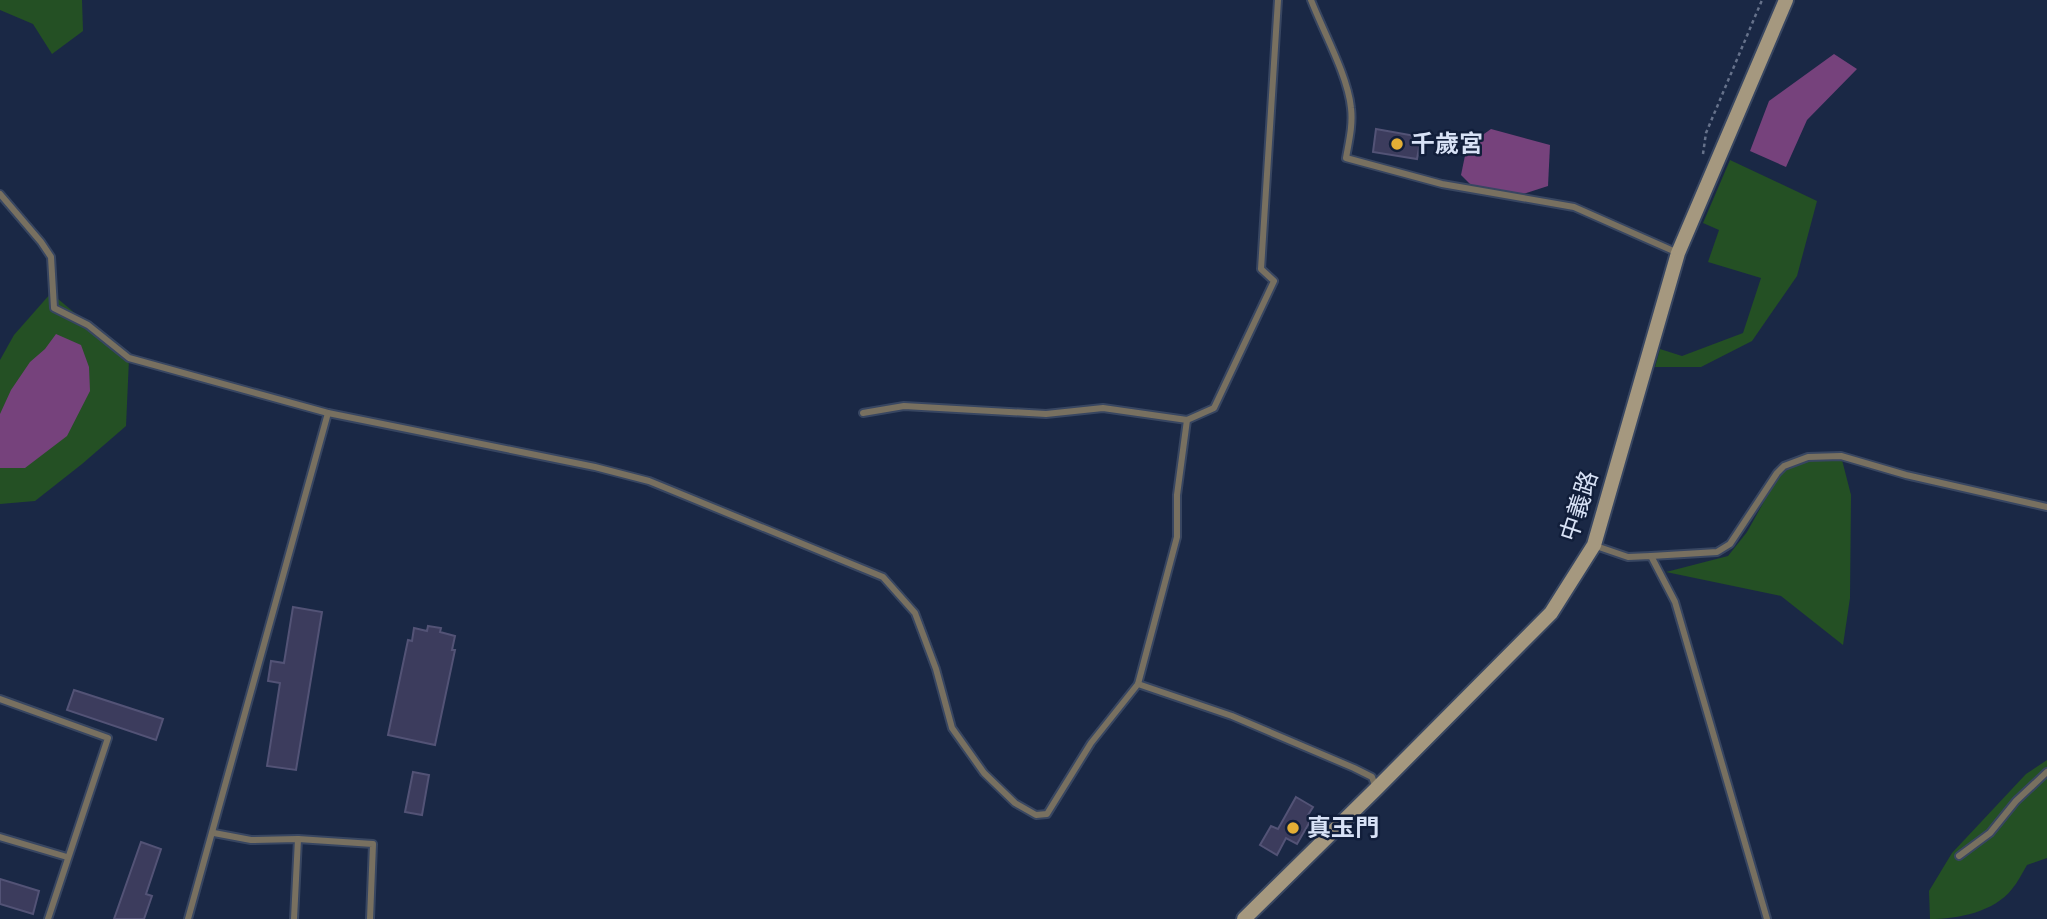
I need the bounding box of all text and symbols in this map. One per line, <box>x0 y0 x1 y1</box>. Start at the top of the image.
place label: 千歲宮 <box>1411 128 1483 160</box>
marker: 千歲宮 <box>1389 136 1405 152</box>
street label: 中義路 <box>1553 467 1605 545</box>
place label: 真玉門 <box>1307 812 1379 844</box>
marker: 真玉門 <box>1285 820 1301 836</box>

